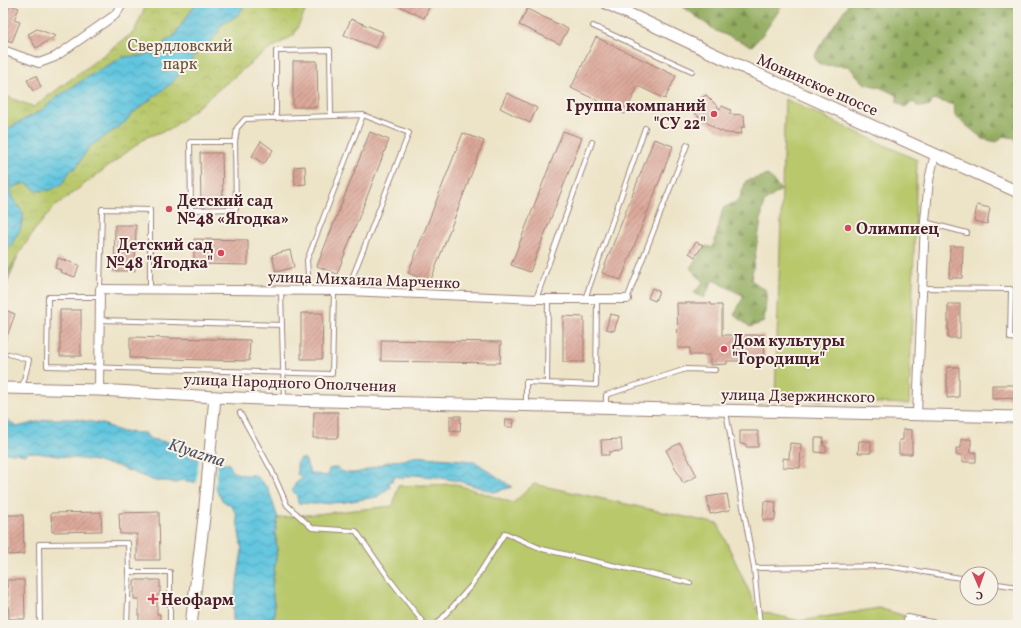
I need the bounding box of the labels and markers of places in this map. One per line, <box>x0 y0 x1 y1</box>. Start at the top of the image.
place label: Группа компаний "СУ 22" <box>566 96 706 136</box>
marker: Группа компаний "СУ 22" <box>709 109 719 119</box>
place label: Детский сад №48 «Ягодка» <box>177 191 289 231</box>
marker: Детский сад №48 «Ягодка» <box>164 204 174 214</box>
place label: Олимпиец <box>856 219 939 241</box>
marker: Олимпиец <box>843 223 853 233</box>
place label: Детский сад №48 "Ягодка" <box>106 235 213 275</box>
marker: Детский сад №48 "Ягодка" <box>216 248 226 258</box>
place label: Дом культуры "Городищи" <box>732 331 845 371</box>
marker: Дом культуры "Городищи" <box>719 344 729 354</box>
place label: Неофарм <box>161 590 234 612</box>
marker: Неофарм <box>148 594 158 604</box>

